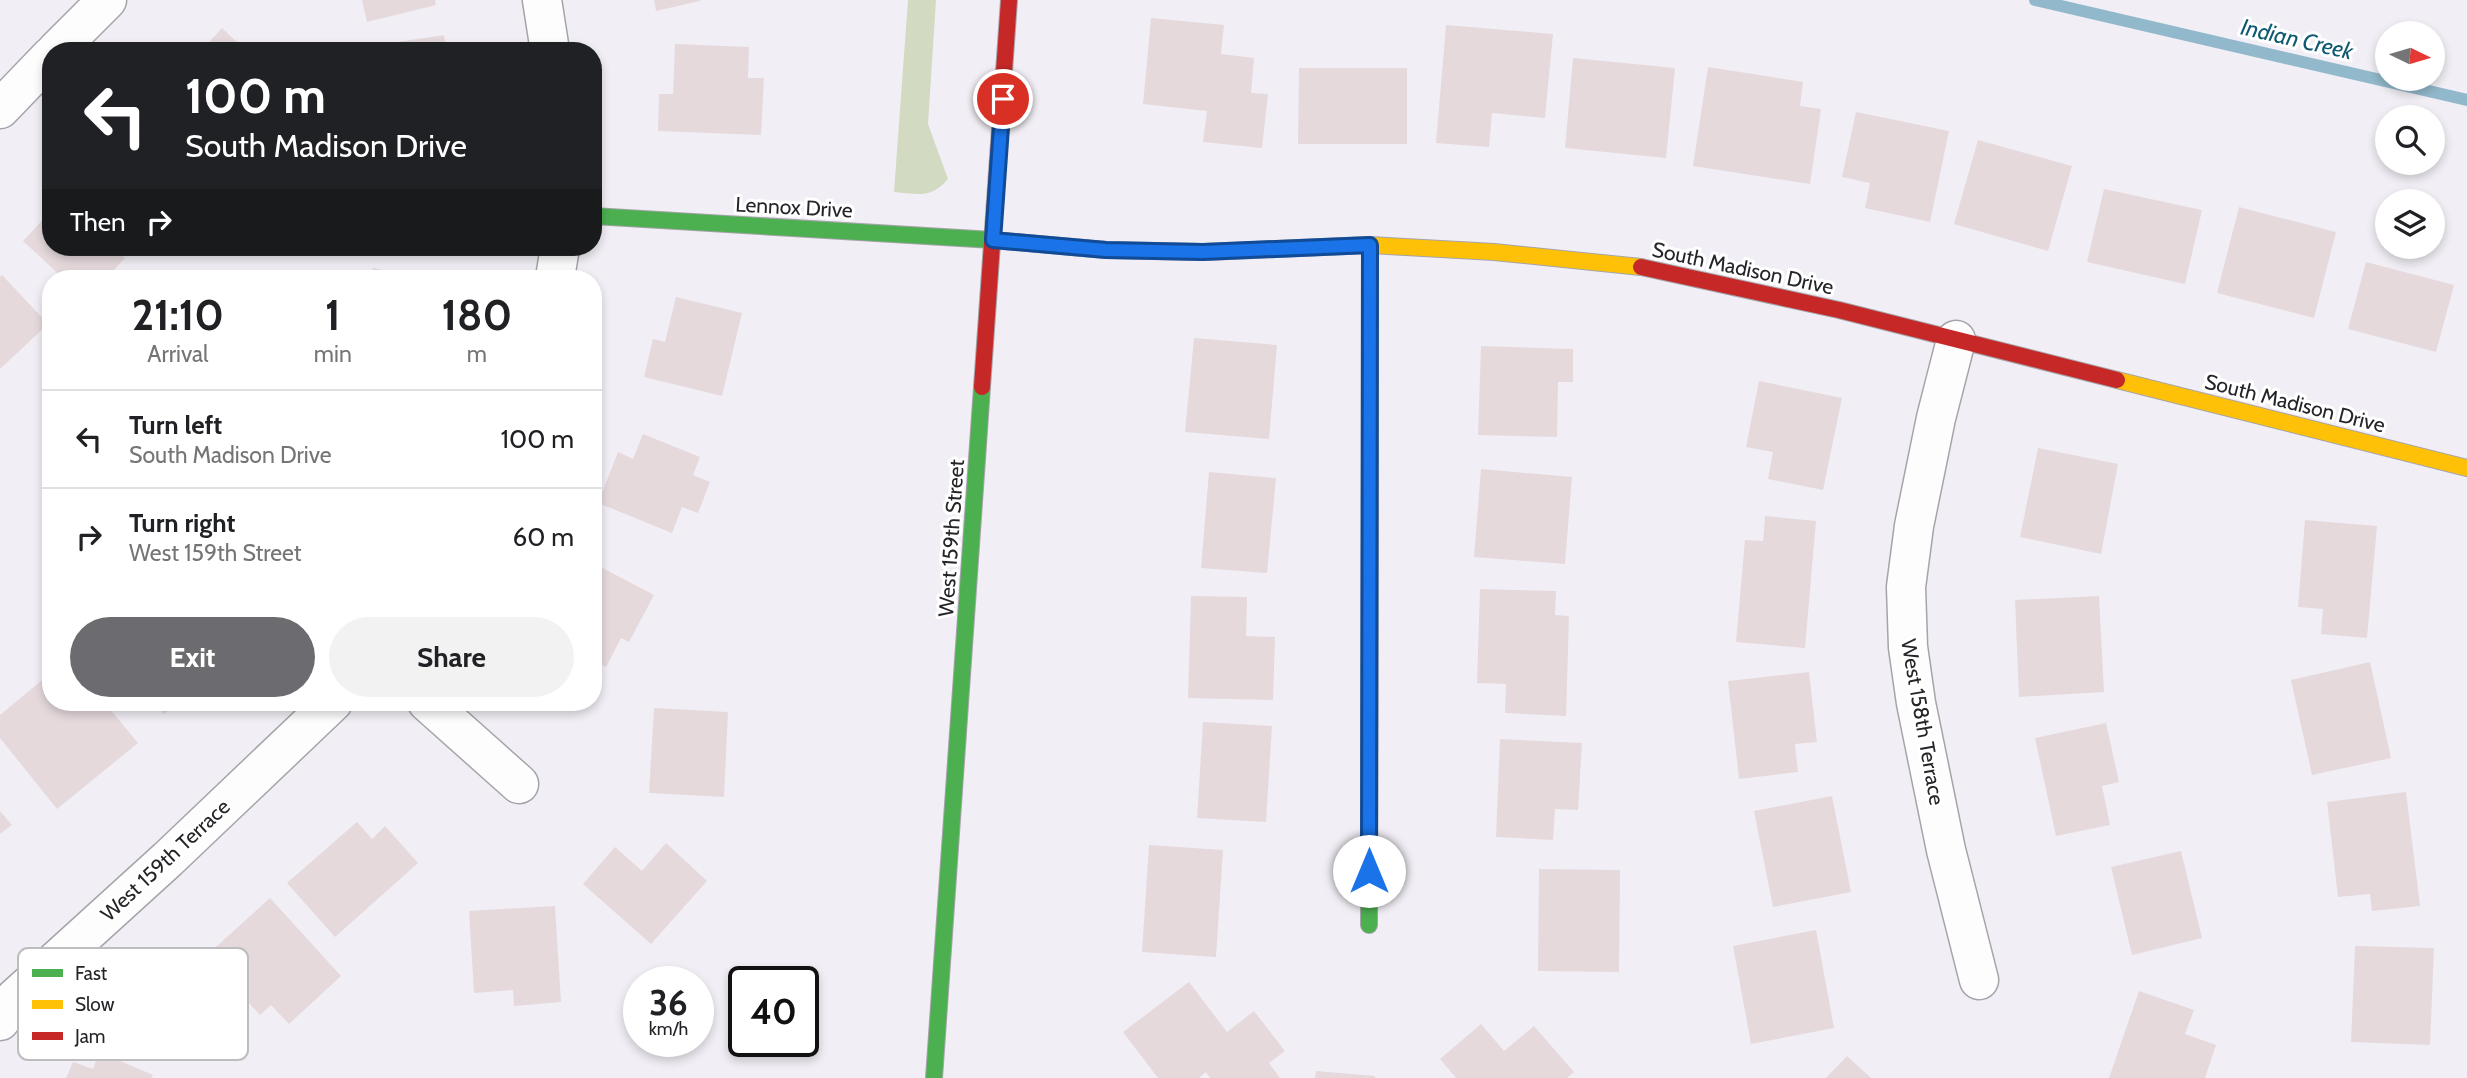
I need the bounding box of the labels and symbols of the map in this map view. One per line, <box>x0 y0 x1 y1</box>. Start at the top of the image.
water label: Indian Creek <box>2238 13 2357 66</box>
north arrow <box>2375 21 2445 91</box>
pin <box>973 69 1033 129</box>
street label: Lennox Drive <box>735 191 854 223</box>
street label: South Madison Drive <box>1650 237 1836 300</box>
street label: South Madison Drive <box>2202 369 2388 438</box>
street label: West 159th Street <box>933 459 969 617</box>
street label: West 158th Terrace <box>1896 637 1950 807</box>
street label: West 159th Terrace <box>95 794 235 926</box>
position arrow <box>1332 834 1406 908</box>
legend <box>18 948 248 1060</box>
text: Fast <box>75 962 108 985</box>
speed limit sign: 40 <box>728 966 819 1057</box>
text: Slow <box>75 993 115 1016</box>
text: Jam <box>74 1025 105 1048</box>

